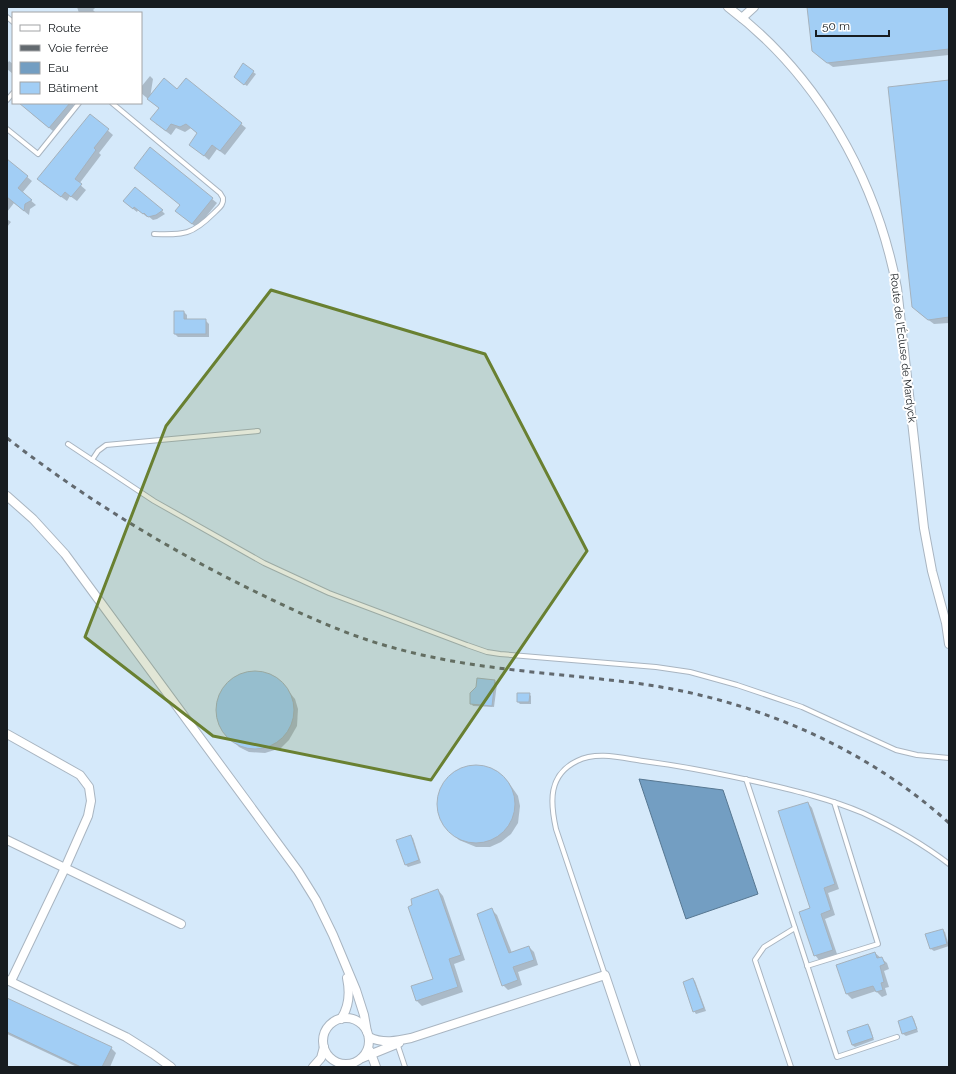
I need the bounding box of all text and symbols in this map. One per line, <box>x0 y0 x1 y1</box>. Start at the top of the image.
legend <box>12 12 142 104</box>
scale bar <box>816 12 889 38</box>
text: 50 m <box>822 19 850 33</box>
text: Route <box>48 21 81 35</box>
text: Voie ferrée <box>48 41 108 55</box>
text: Eau <box>48 61 69 75</box>
text: Bâtiment <box>48 81 98 95</box>
street label: Route de l'Écluse de Mardyck <box>887 272 920 424</box>

